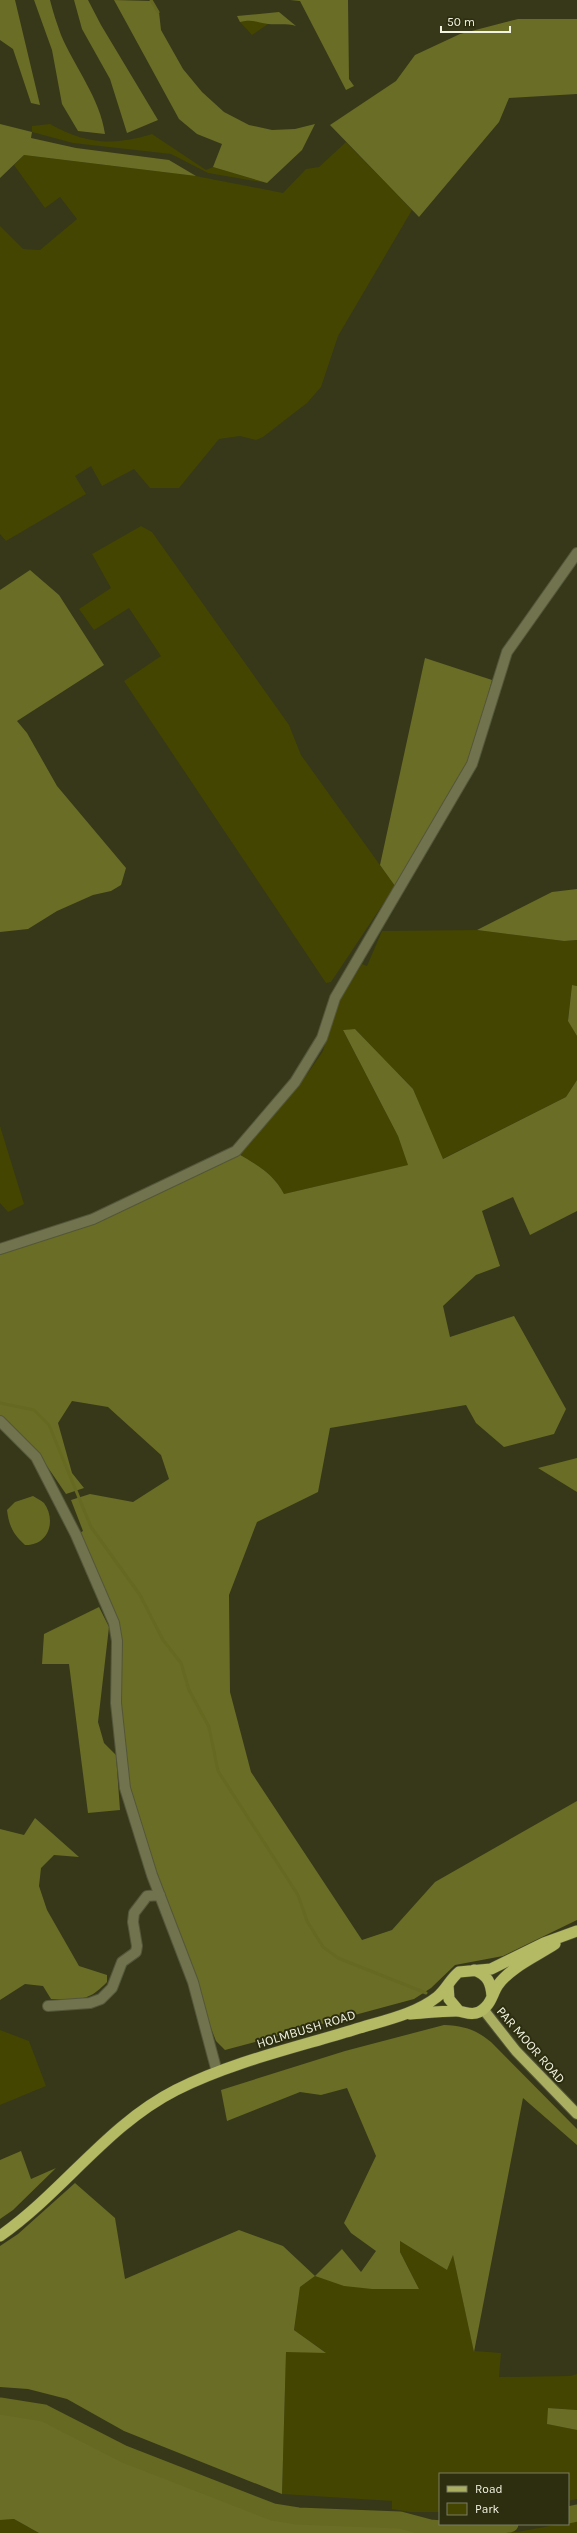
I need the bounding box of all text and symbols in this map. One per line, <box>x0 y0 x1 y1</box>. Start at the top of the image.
scale bar <box>441 8 510 34</box>
text: 50 m <box>447 15 475 29</box>
street label: PAR MOOR ROAD <box>494 2004 568 2086</box>
street label: HOLMBUSH ROAD <box>255 2007 357 2051</box>
legend <box>439 2473 569 2525</box>
text: Road <box>475 2482 503 2496</box>
text: Park <box>475 2502 500 2516</box>

